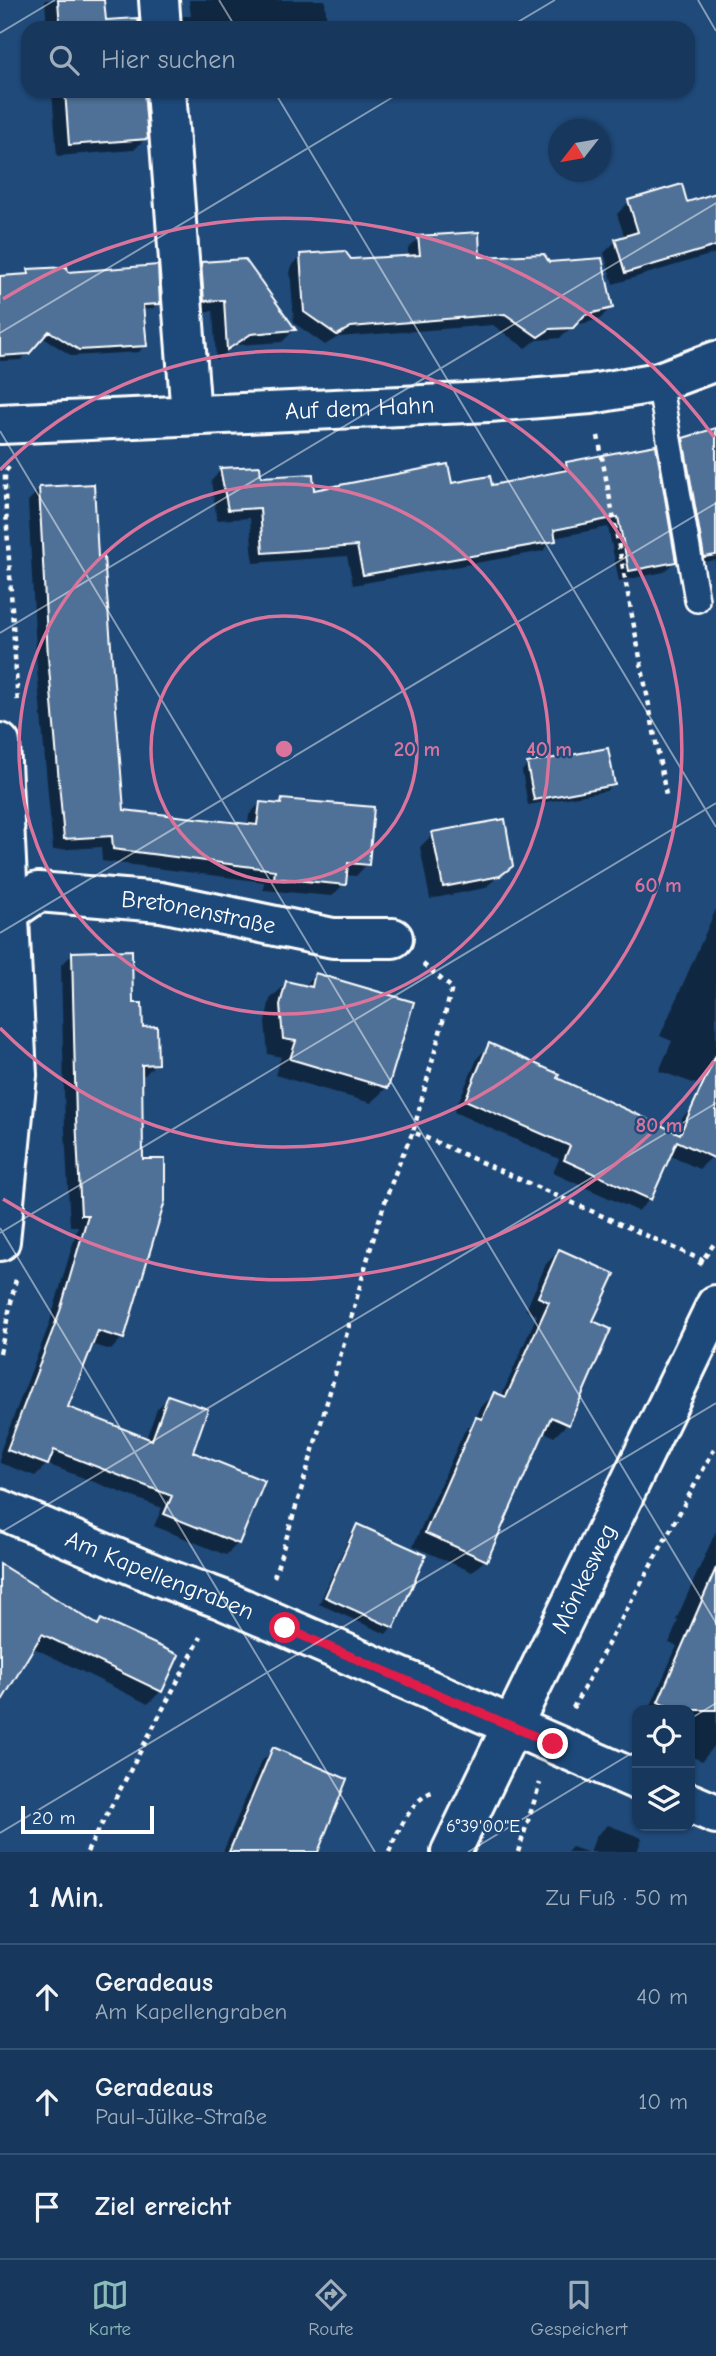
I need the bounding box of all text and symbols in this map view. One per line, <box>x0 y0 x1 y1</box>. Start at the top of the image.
search box <box>21 21 695 98</box>
icon: search <box>45 41 83 79</box>
text: Hier suchen <box>101 45 236 75</box>
north arrow <box>548 119 611 182</box>
street label: Auf dem Hahn <box>284 390 435 425</box>
centre of rings <box>272 737 296 761</box>
text: 20 m <box>394 737 440 761</box>
text: 40 m <box>526 737 572 761</box>
text: 60 m <box>634 873 682 897</box>
street label: Bretonenstraße <box>120 885 278 940</box>
text: 80 m <box>636 1113 682 1137</box>
street label: Mönkesweg <box>545 1519 622 1638</box>
street label: Am Kapellengraben <box>61 1524 258 1626</box>
route start <box>269 1612 300 1643</box>
map controls <box>632 1705 695 1831</box>
button: locate <box>632 1705 695 1768</box>
route end <box>537 1728 568 1759</box>
button: layers <box>632 1768 695 1831</box>
scale bar <box>21 1803 154 1835</box>
text: 20 m <box>32 1807 76 1829</box>
text: 6°39'00"E <box>446 1816 520 1837</box>
text: 1 Min. <box>28 1880 104 1915</box>
text: Zu Fuß · 50 m <box>545 1884 688 1911</box>
text: Geradeaus <box>95 1968 213 1998</box>
icon: ahead <box>28 1978 66 2016</box>
text: 40 m <box>636 1983 688 2010</box>
text: Am Kapellengraben <box>95 1998 287 2025</box>
text: Geradeaus <box>95 2073 213 2103</box>
icon: ahead <box>28 2083 66 2121</box>
text: 10 m <box>638 2088 688 2115</box>
text: Paul-Jülke-Straße <box>95 2103 267 2130</box>
icon: arrive <box>28 2188 66 2226</box>
text: Ziel erreicht <box>95 2192 231 2222</box>
tab: Karte <box>89 2276 131 2340</box>
tab: Route <box>308 2276 353 2340</box>
tab: Gespeichert <box>531 2276 627 2340</box>

